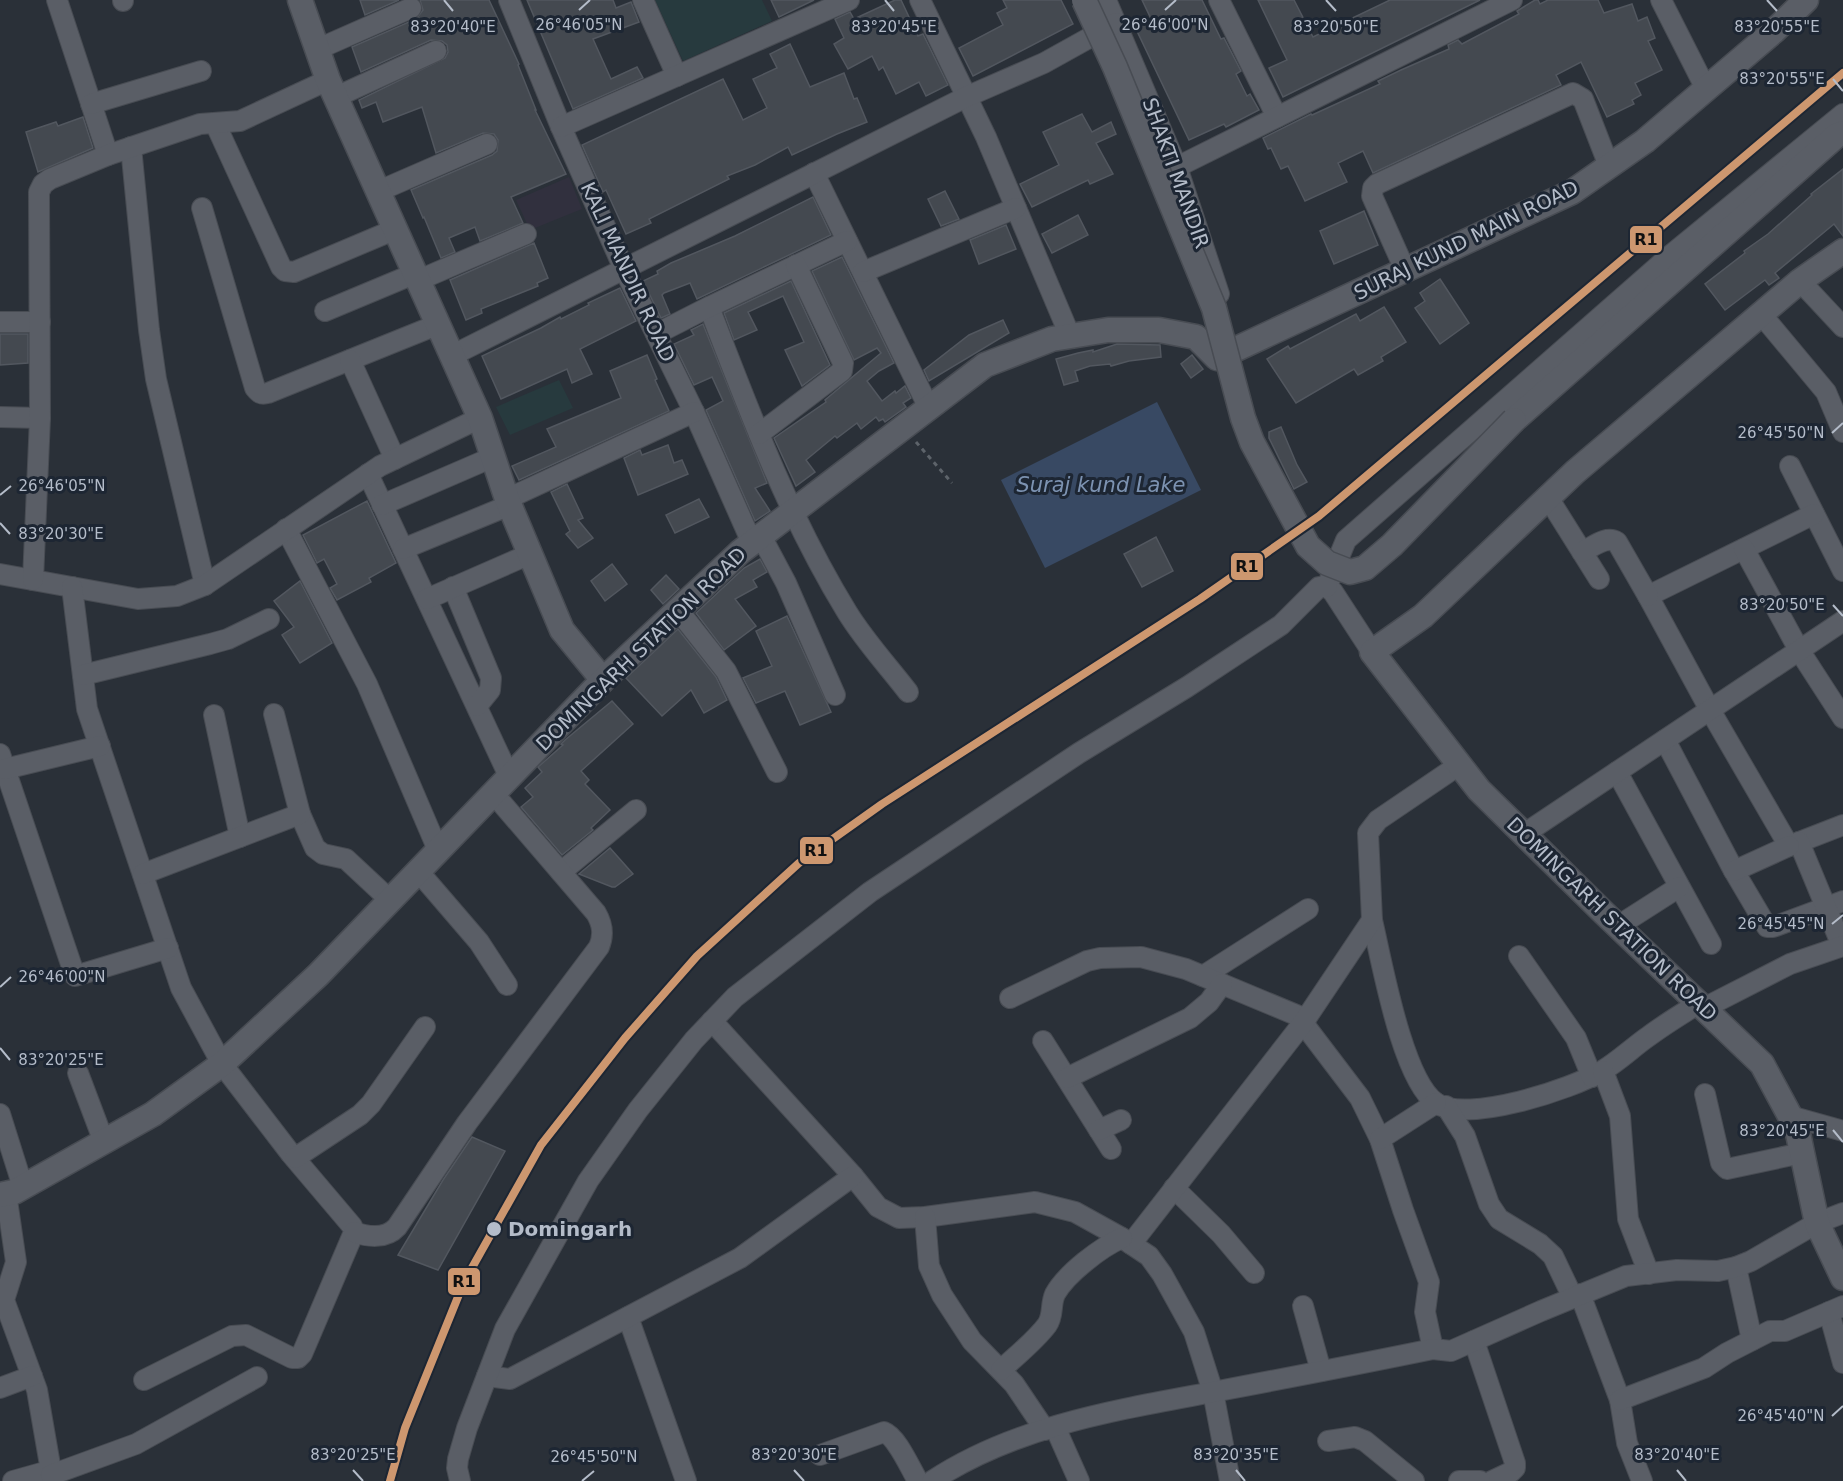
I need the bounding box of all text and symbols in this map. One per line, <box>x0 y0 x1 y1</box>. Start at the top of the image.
text: 26°46'05"N <box>535 16 623 34</box>
text: 26°46'00"N <box>1121 16 1209 34</box>
text: 83°20'40"E <box>410 18 496 36</box>
text: 83°20'45"E <box>851 18 937 36</box>
text: 83°20'50"E <box>1293 18 1379 36</box>
text: 83°20'55"E <box>1734 18 1820 36</box>
text: 83°20'55"E <box>1739 70 1825 88</box>
street label: SHAKTI MANDIR <box>1138 94 1214 252</box>
street label: SURAJ KUND MAIN ROAD <box>1350 175 1582 305</box>
street label: KALI MANDIR ROAD <box>576 178 680 366</box>
line badge: R1 <box>1629 225 1663 254</box>
text: R1 <box>1634 230 1658 249</box>
text: 26°45'50"N <box>1737 424 1825 442</box>
water label: Suraj kund Lake <box>1016 473 1186 497</box>
text: 26°46'05"N <box>18 477 106 495</box>
text: 83°20'30"E <box>18 525 104 543</box>
street label: DOMINGARH STATION ROAD <box>531 542 751 756</box>
line badge: R1 <box>1230 552 1264 581</box>
text: R1 <box>1235 557 1259 576</box>
text: 83°20'50"E <box>1739 596 1825 614</box>
street label: DOMINGARH STATION ROAD <box>1502 812 1722 1026</box>
line badge: R1 <box>799 836 834 865</box>
text: R1 <box>804 841 828 860</box>
text: 26°45'45"N <box>1737 915 1825 933</box>
text: 26°46'00"N <box>18 968 106 986</box>
text: 83°20'25"E <box>18 1051 104 1069</box>
text: 83°20'45"E <box>1739 1122 1825 1140</box>
place label: Domingarh <box>508 1217 632 1241</box>
marker: Domingarh <box>485 1220 503 1238</box>
line badge: R1 <box>447 1267 481 1296</box>
text: R1 <box>452 1272 476 1291</box>
text: 26°45'40"N <box>1737 1407 1825 1425</box>
text: 83°20'25"E <box>310 1446 396 1464</box>
text: 83°20'30"E <box>751 1446 837 1464</box>
text: 83°20'35"E <box>1193 1446 1279 1464</box>
text: 83°20'40"E <box>1634 1446 1720 1464</box>
text: 26°45'50"N <box>550 1448 638 1466</box>

